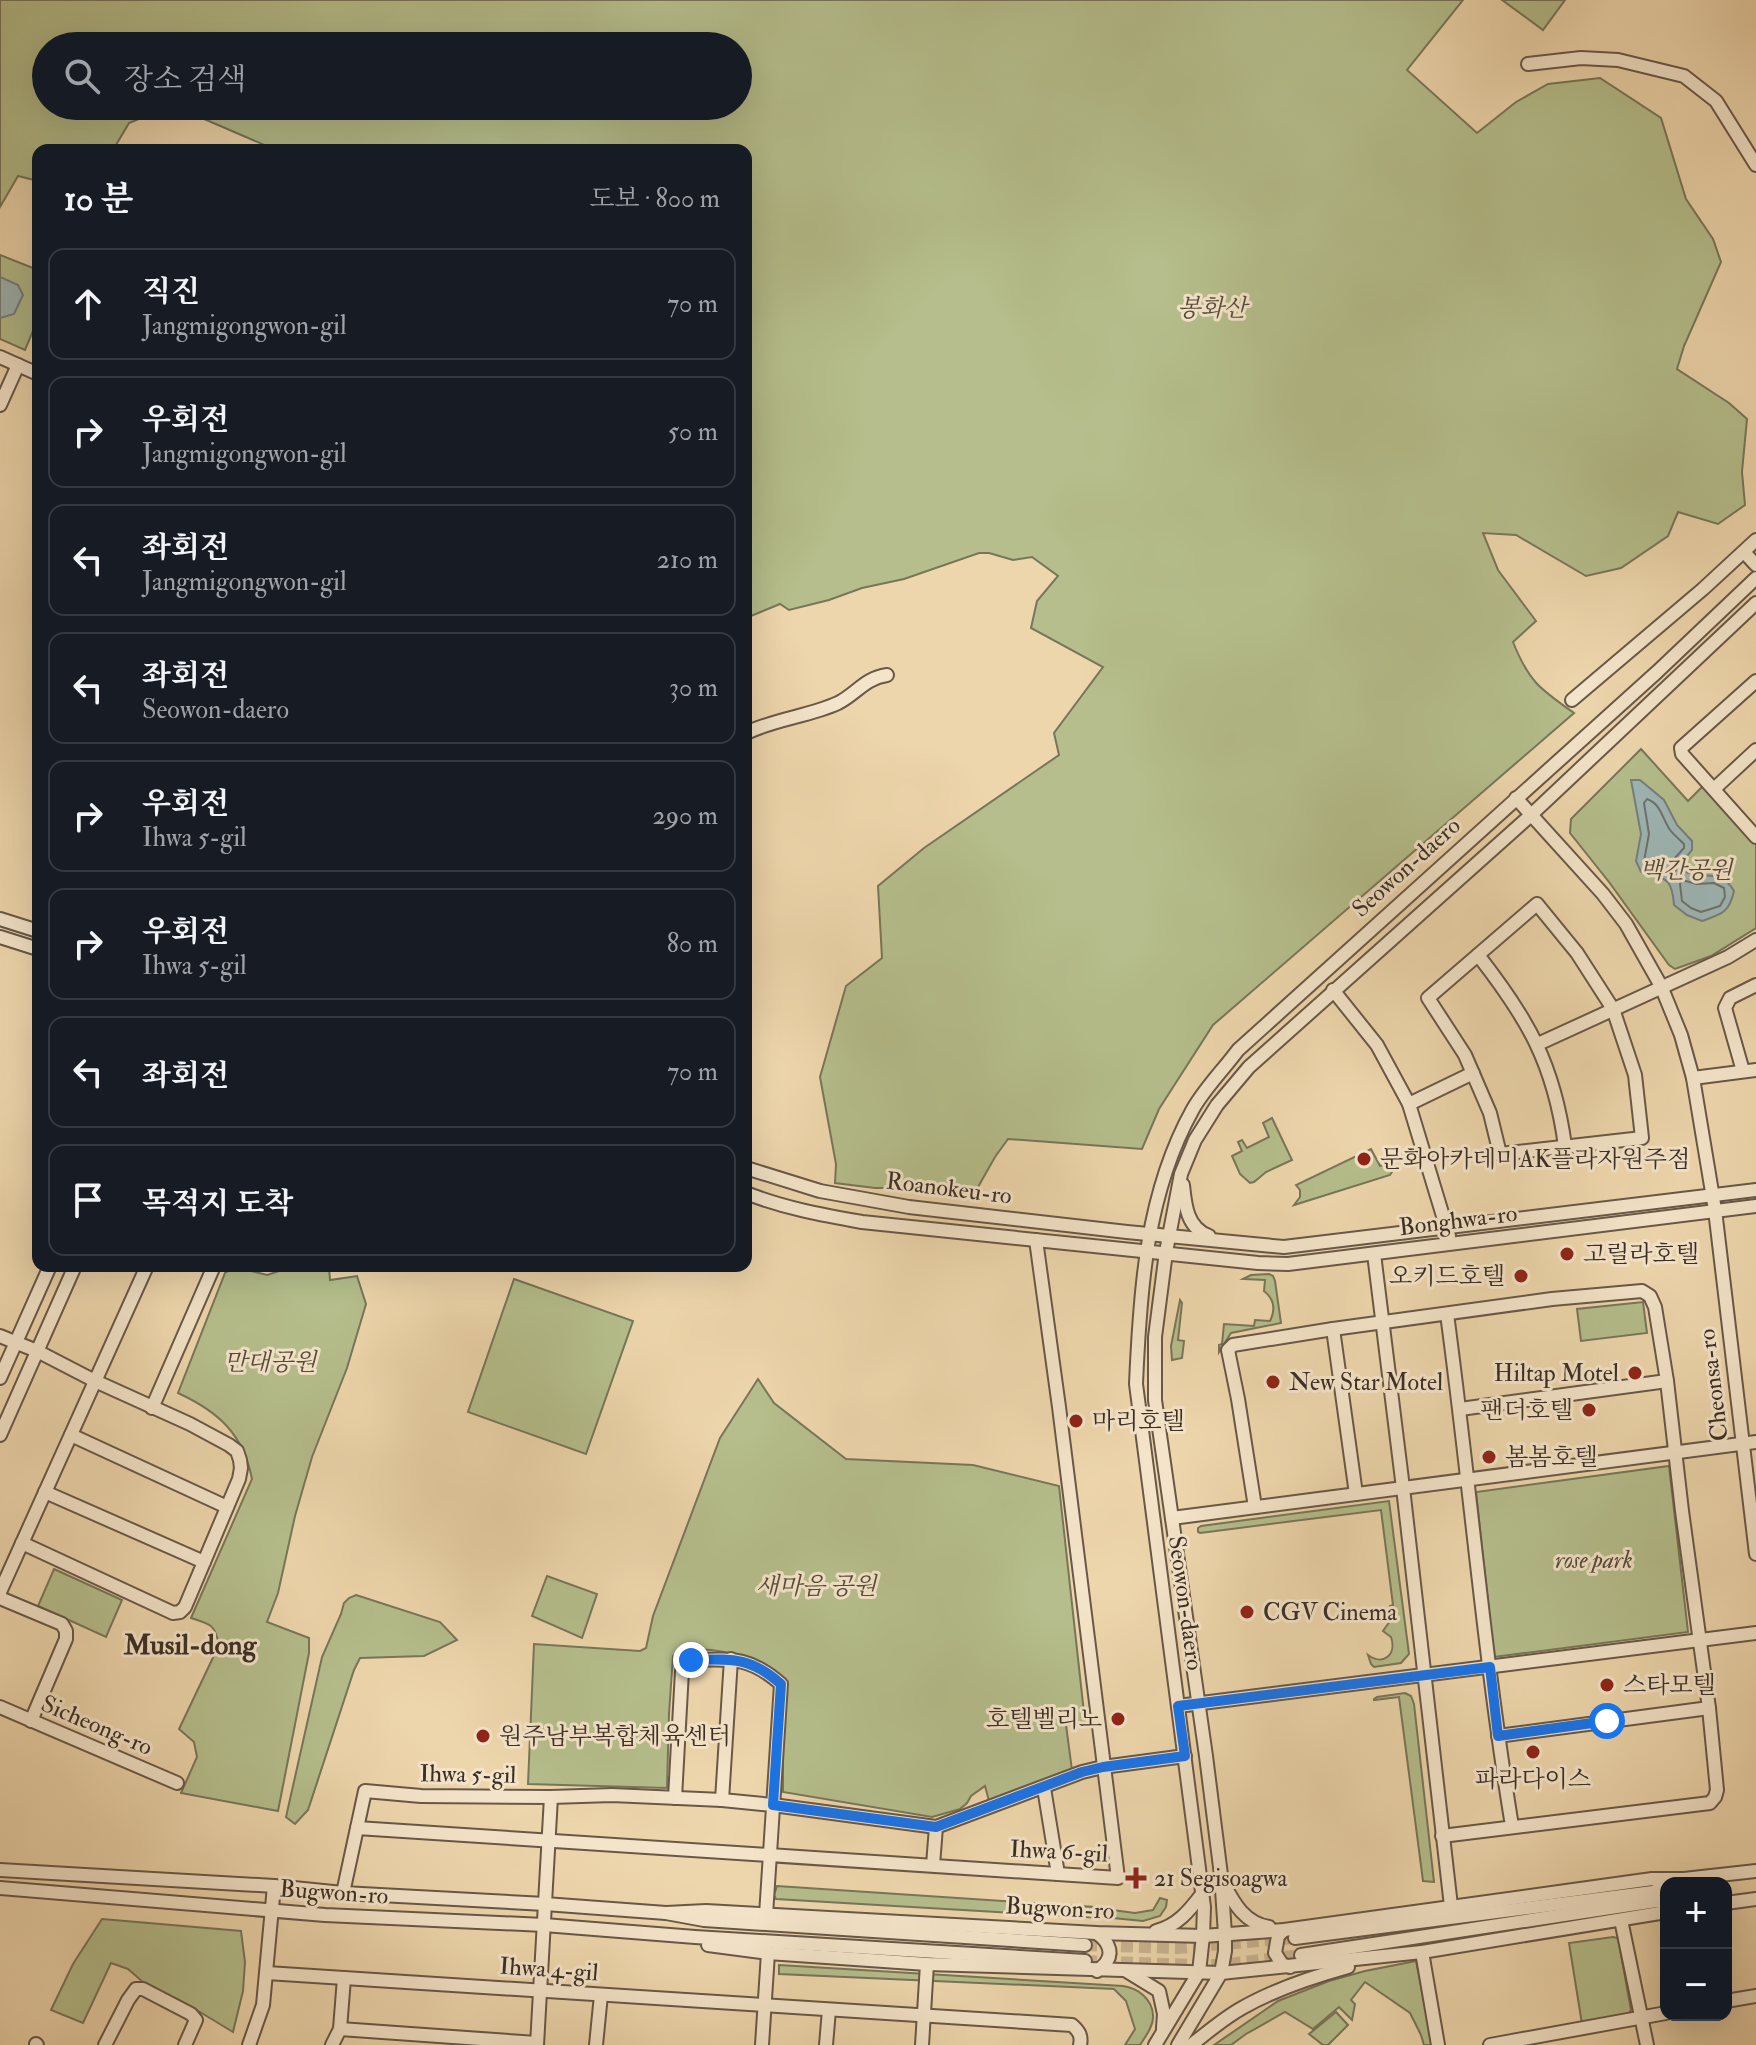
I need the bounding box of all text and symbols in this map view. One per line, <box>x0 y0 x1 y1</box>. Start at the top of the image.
search box <box>32 32 752 120</box>
icon: search <box>60 54 104 98</box>
text: 장소 검색 <box>124 61 246 98</box>
text: 10 분 <box>64 178 133 221</box>
text: 도보 · 800 m <box>589 183 720 215</box>
text: 직진 <box>142 273 200 310</box>
icon: ahead <box>66 282 110 326</box>
text: 70 m <box>667 288 718 320</box>
park label: 봉화산 <box>1177 293 1251 324</box>
text: Jangmigongwon-gil <box>142 310 347 342</box>
text: 우회전 <box>142 401 229 438</box>
icon: right <box>66 410 110 454</box>
text: 50 m <box>668 416 718 448</box>
text: Jangmigongwon-gil <box>142 438 347 470</box>
text: 좌회전 <box>142 529 229 566</box>
icon: left <box>66 538 110 582</box>
text: 210 m <box>657 544 718 576</box>
text: Jangmigongwon-gil <box>142 566 347 598</box>
text: 좌회전 <box>142 657 229 694</box>
icon: left <box>66 666 110 710</box>
text: 30 m <box>669 672 718 704</box>
text: Seowon-daero <box>142 694 289 726</box>
text: 우회전 <box>142 785 229 822</box>
icon: right <box>66 794 110 838</box>
text: 290 m <box>653 800 718 832</box>
street label: Seowon-daero <box>1346 810 1467 924</box>
text: Ihwa 5-gil <box>142 822 247 854</box>
park label: 백간공원 <box>1640 855 1734 886</box>
text: 우회전 <box>142 913 229 950</box>
icon: right <box>66 922 110 966</box>
text: 80 m <box>667 928 718 960</box>
text: Ihwa 5-gil <box>142 950 247 982</box>
icon: left <box>66 1050 110 1094</box>
text: 70 m <box>667 1056 718 1088</box>
text: 좌회전 <box>142 1057 229 1094</box>
place label: 문화아카데미AK플라자원주점 <box>1380 1144 1690 1175</box>
marker: 문화아카데미AK플라자원주점 <box>1355 1150 1373 1168</box>
street label: Roanokeu-ro <box>884 1165 1013 1212</box>
icon: arrive <box>66 1178 110 1222</box>
text: 목적지 도착 <box>142 1185 293 1222</box>
street label: Bonghwa-ro <box>1397 1198 1519 1243</box>
place label: 고릴라호텔 <box>1583 1239 1699 1270</box>
marker: 고릴라호텔 <box>1558 1245 1576 1263</box>
place label: 오키드호텔 <box>1389 1261 1505 1292</box>
marker: 오키드호텔 <box>1512 1267 1530 1285</box>
street label: Cheonsa-ro <box>1691 1327 1736 1443</box>
park label: 만대공원 <box>224 1347 318 1378</box>
place label: Hiltap Motel <box>1494 1358 1619 1389</box>
marker: Hiltap Motel <box>1626 1364 1644 1382</box>
place label: New Star Motel <box>1289 1367 1443 1398</box>
marker: New Star Motel <box>1264 1373 1282 1391</box>
place label: 팬더호텔 <box>1480 1395 1573 1426</box>
marker: 팬더호텔 <box>1580 1401 1598 1419</box>
place label: 마리호텔 <box>1092 1406 1185 1437</box>
marker: 마리호텔 <box>1067 1412 1085 1430</box>
place label: 봄봄호텔 <box>1505 1442 1598 1473</box>
marker: 봄봄호텔 <box>1480 1448 1498 1466</box>
street label: Seowon-daero <box>1161 1534 1210 1672</box>
park label: rose park <box>1555 1545 1633 1576</box>
park label: 새마음 공원 <box>756 1571 878 1602</box>
place label: CGV Cinema <box>1263 1597 1398 1628</box>
marker: CGV Cinema <box>1238 1603 1256 1621</box>
district label: Musil-dong <box>123 1628 258 1663</box>
route end <box>673 1642 709 1678</box>
place label: 스타모텔 <box>1623 1670 1716 1701</box>
marker: 스타모텔 <box>1598 1676 1616 1694</box>
street label: Sicheong-ro <box>36 1688 157 1763</box>
route start <box>1589 1703 1625 1739</box>
place label: 호텔벨리노 <box>986 1704 1102 1735</box>
marker: 호텔벨리노 <box>1109 1710 1127 1728</box>
place label: 원주남부복합체육센터 <box>499 1721 731 1752</box>
marker: 원주남부복합체육센터 <box>474 1727 492 1745</box>
marker: 파라다이스 <box>1524 1743 1542 1761</box>
street label: Ihwa 5-gil <box>419 1758 517 1791</box>
place label: 파라다이스 <box>1475 1764 1591 1795</box>
street label: Ihwa 6-gil <box>1009 1833 1109 1870</box>
place label: 21 Segisoagwa <box>1154 1863 1289 1894</box>
marker: 21 Segisoagwa <box>1125 1867 1147 1889</box>
street label: Bugwon-ro <box>278 1873 389 1912</box>
map controls <box>1660 1877 1732 2021</box>
button: + <box>1660 1877 1732 1949</box>
street label: Bugwon-ro <box>1005 1890 1115 1927</box>
button: − <box>1660 1949 1732 2021</box>
street label: Ihwa 4-gil <box>498 1951 599 1988</box>

